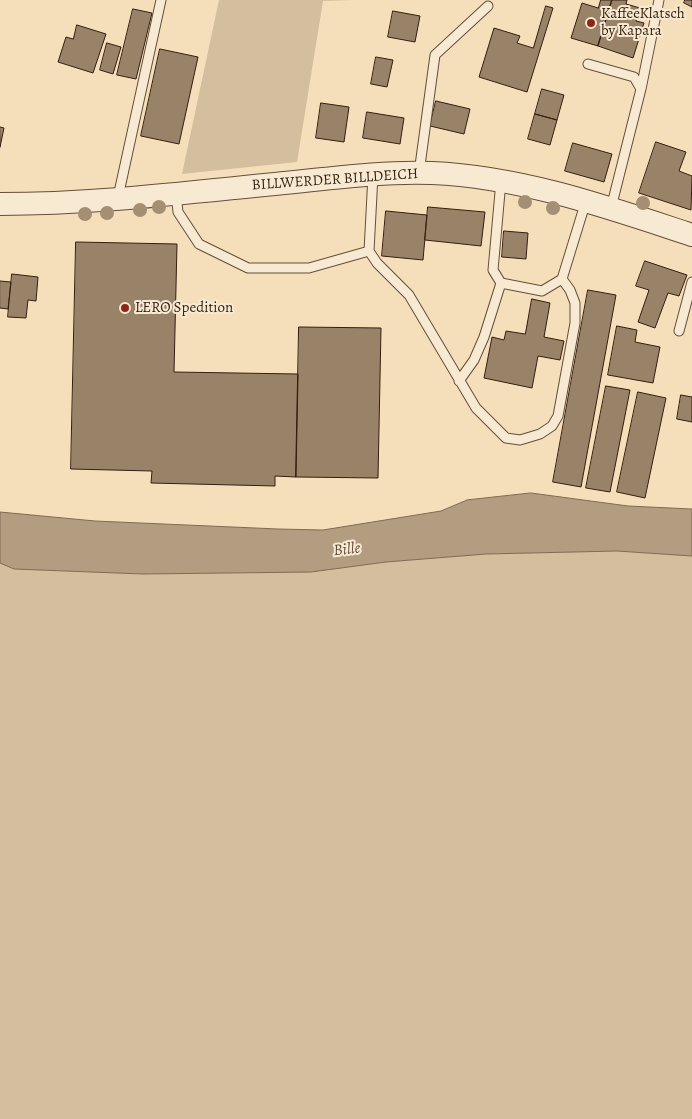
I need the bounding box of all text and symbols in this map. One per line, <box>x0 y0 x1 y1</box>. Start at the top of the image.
place label: KaffeeKlatsch by Kapara <box>601 5 685 40</box>
marker: KaffeeKlatsch by Kapara <box>585 17 597 29</box>
street label: BILLWERDER BILLDEICH <box>251 165 419 195</box>
place label: LERO Spedition <box>135 299 233 317</box>
marker: LERO Spedition <box>119 302 131 314</box>
water label: Bille <box>333 539 361 561</box>

